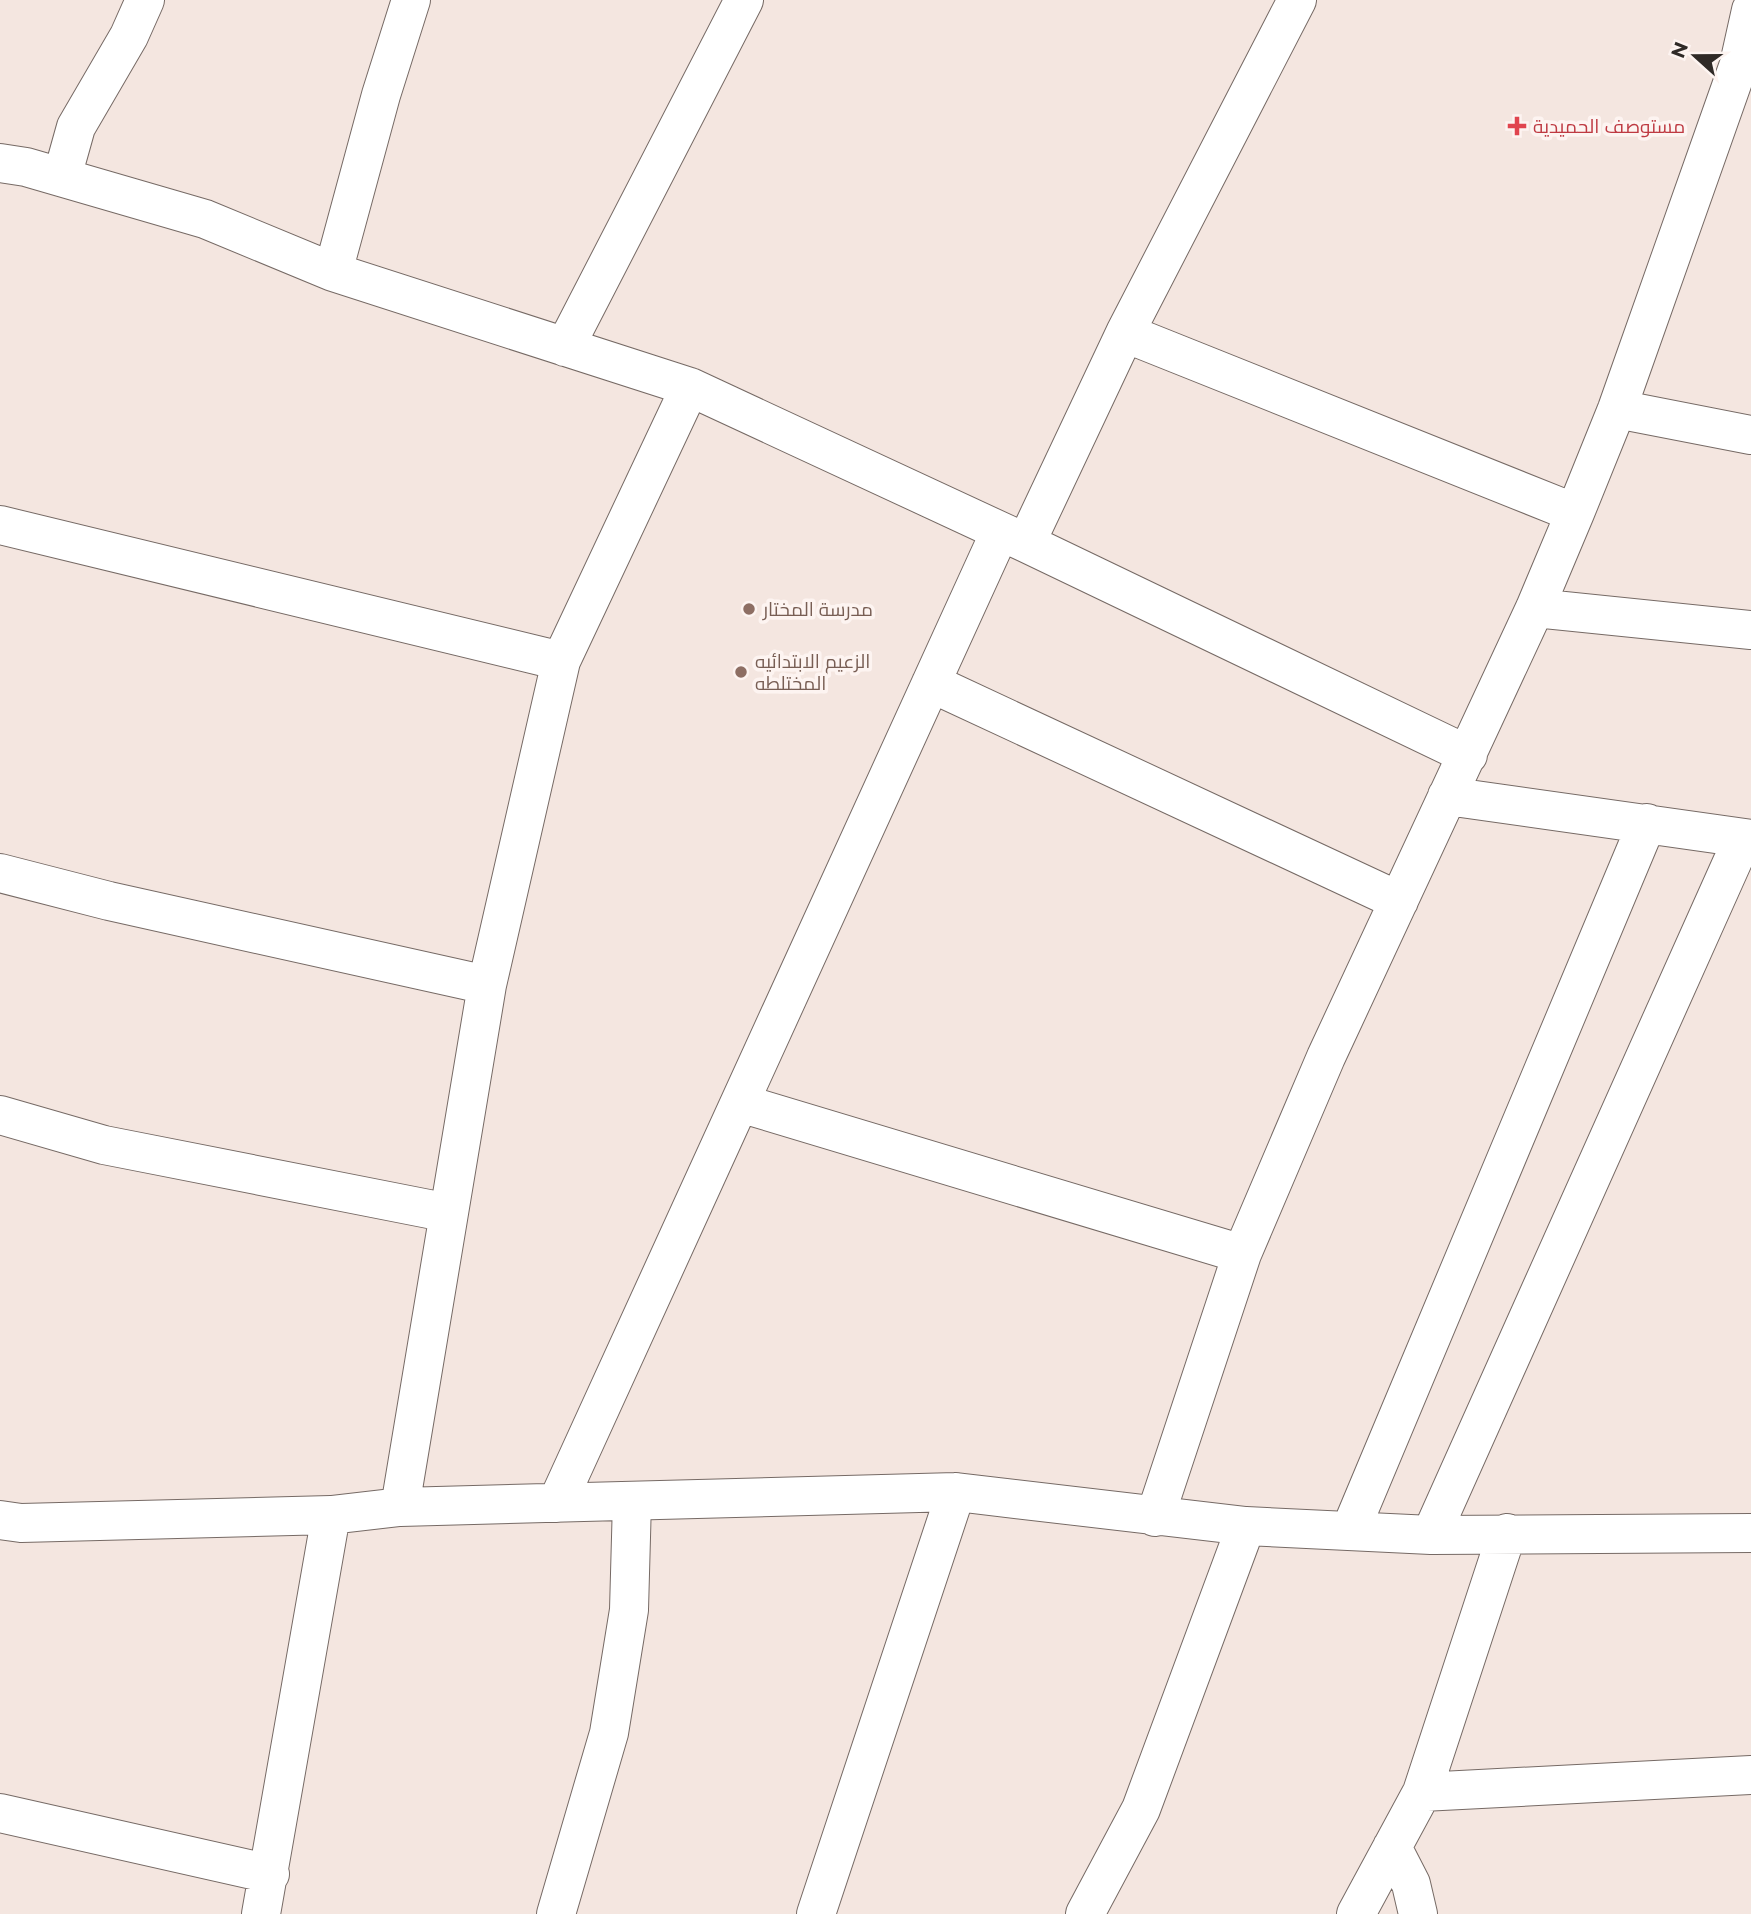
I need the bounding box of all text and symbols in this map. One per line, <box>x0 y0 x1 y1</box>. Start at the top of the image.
north arrow <box>1660 21 1730 91</box>
text: N <box>1666 39 1693 61</box>
place label: مستوصف الحميدية <box>1533 115 1685 138</box>
marker: مستوصف الحميدية <box>1507 116 1527 136</box>
place label: مدرسة المختار <box>762 598 873 621</box>
marker: مدرسة المختار <box>741 601 757 617</box>
place label: الزعيم الابتدائيه المختلطه <box>755 650 870 695</box>
marker: الزعيم الابتدائيه المختلطه <box>733 664 749 680</box>

